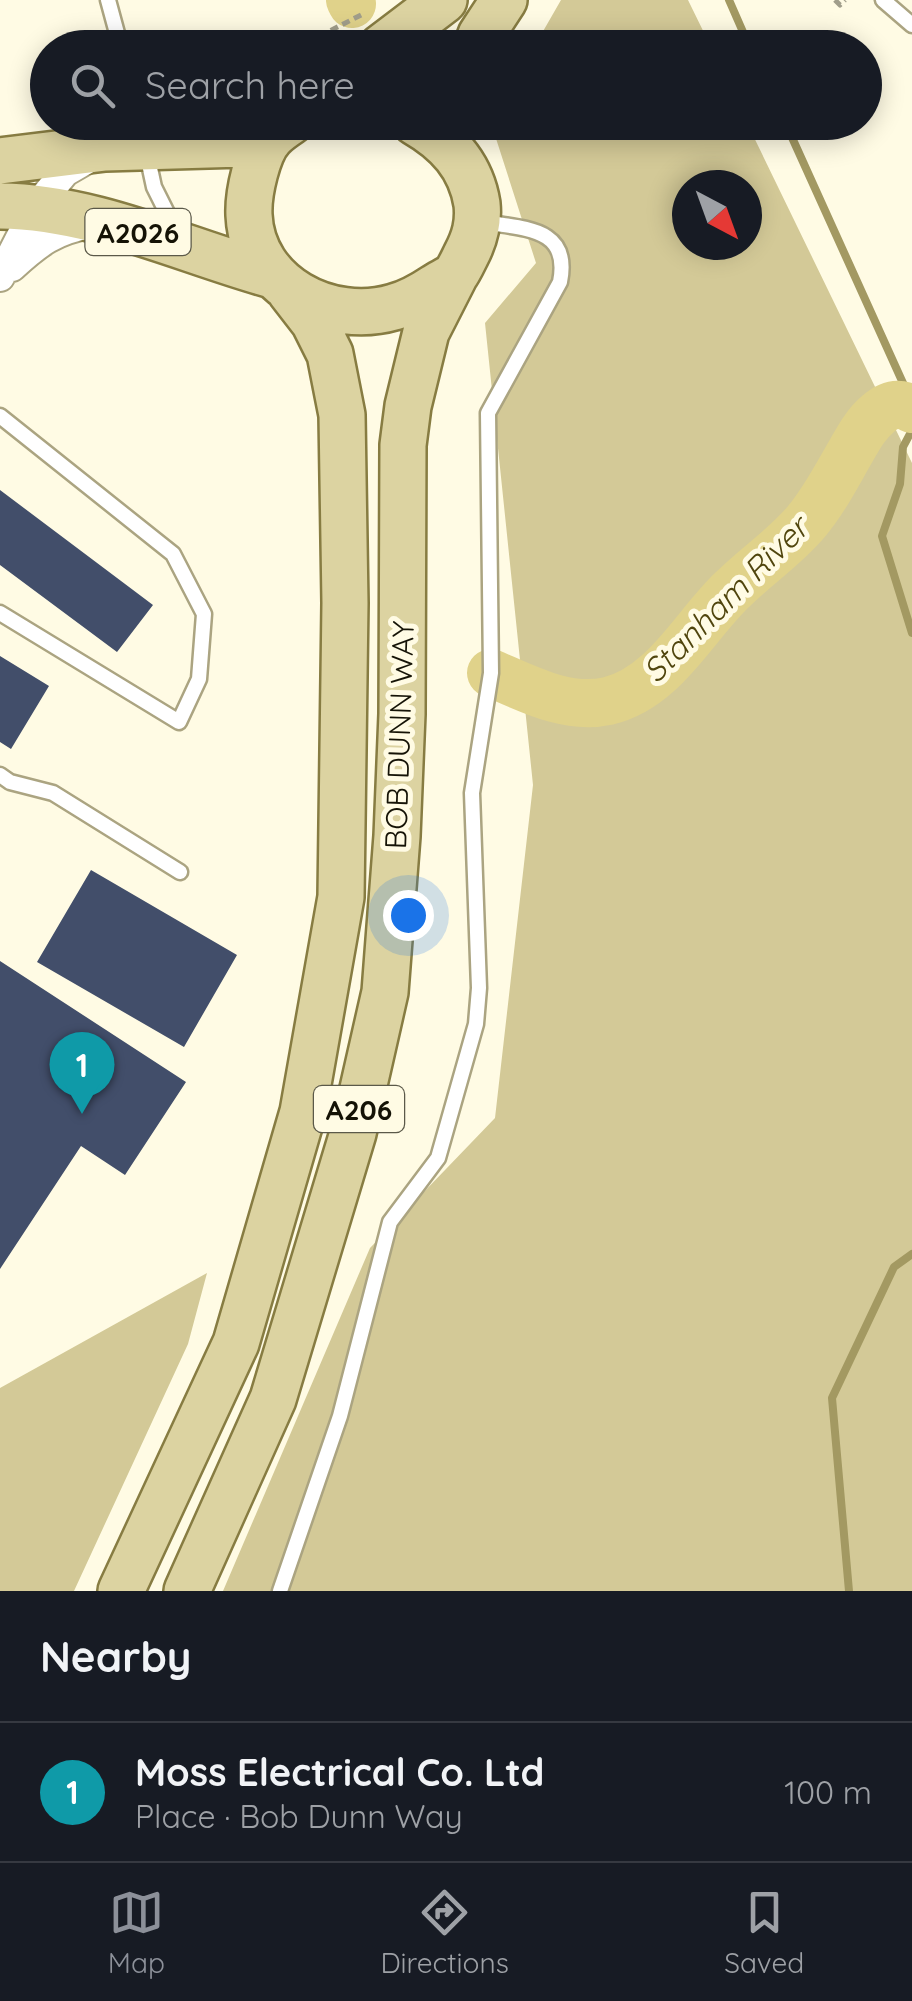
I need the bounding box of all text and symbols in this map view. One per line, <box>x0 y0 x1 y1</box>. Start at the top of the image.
search box <box>30 30 882 140</box>
icon: search <box>65 58 120 113</box>
text: Search here <box>145 61 355 109</box>
north arrow <box>672 170 762 260</box>
road number: A2026 <box>86 209 190 255</box>
water label: Stanham River <box>634 505 819 690</box>
street label: BOB DUNN WAY <box>376 620 422 850</box>
your location <box>383 890 434 941</box>
pin: 1 <box>49 1032 114 1114</box>
road number: A206 <box>314 1086 404 1132</box>
text: Nearby <box>40 1630 191 1683</box>
text: Moss Electrical Co. Ltd <box>135 1748 544 1796</box>
text: 1 <box>66 1772 79 1812</box>
text: 100 m <box>784 1772 872 1812</box>
text: Place · Bob Dunn Way <box>135 1796 463 1836</box>
tab: Map <box>108 1885 165 1980</box>
tab: Directions <box>380 1885 509 1980</box>
tab: Saved <box>724 1885 804 1980</box>

